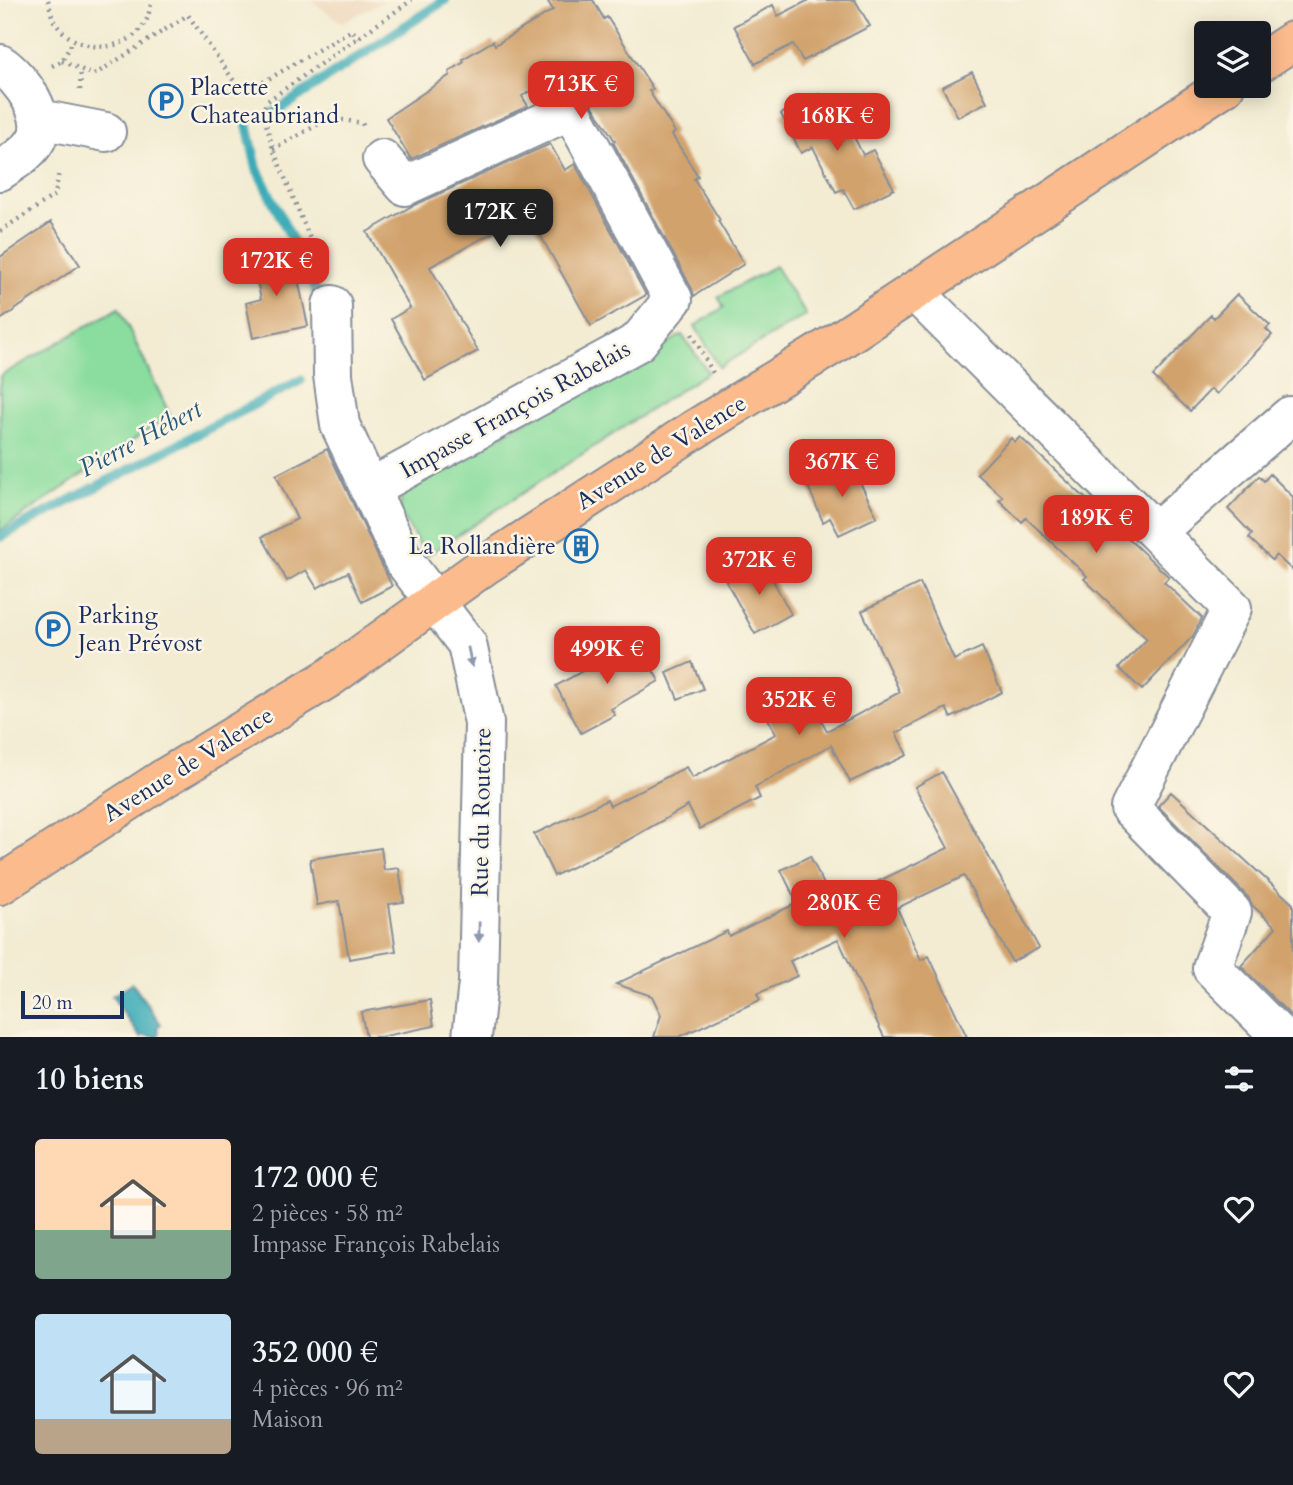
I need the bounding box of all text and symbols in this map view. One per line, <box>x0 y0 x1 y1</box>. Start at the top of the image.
map controls <box>1194 21 1271 98</box>
button: layers <box>1194 21 1271 98</box>
pin: 713K € <box>524 61 638 121</box>
text: 713K € <box>544 68 618 99</box>
place label: Placette Chateaubriand <box>190 71 339 132</box>
parking icon: Placette Chateaubriand <box>147 82 185 120</box>
pin: 168K € <box>780 94 894 153</box>
text: 168K € <box>800 100 874 131</box>
pin: 172K € <box>443 190 557 249</box>
text: 172K € <box>463 196 537 227</box>
pin: 172K € <box>219 238 333 298</box>
text: 172K € <box>239 245 313 276</box>
street label: Impasse François Rabelais <box>394 332 636 487</box>
street label: Avenue de Valence <box>570 387 753 518</box>
water label: Pierre Hébert <box>73 391 208 485</box>
pin: 367K € <box>785 440 899 499</box>
text: 367K € <box>805 446 879 477</box>
pin: 189K € <box>1039 496 1153 555</box>
text: 189K € <box>1059 502 1133 533</box>
building icon: La Rollandière <box>562 527 600 565</box>
place label: La Rollandière <box>409 530 556 563</box>
pin: 372K € <box>702 538 816 597</box>
text: 372K € <box>722 544 796 575</box>
place label: Parking Jean Prévost <box>75 599 202 660</box>
parking icon: Parking Jean Prévost <box>34 610 72 648</box>
pin: 499K € <box>550 626 664 686</box>
text: 499K € <box>570 633 644 664</box>
one-way arrow <box>464 646 475 668</box>
pin: 352K € <box>742 678 856 737</box>
text: 352K € <box>762 684 836 715</box>
street label: Avenue de Valence <box>97 699 280 830</box>
street label: Rue du Routoire <box>464 727 499 897</box>
pin: 280K € <box>787 880 901 940</box>
text: 280K € <box>807 887 881 918</box>
one-way arrow <box>473 921 485 943</box>
scale bar <box>21 988 124 1020</box>
text: 20 m <box>32 990 73 1016</box>
text: 10 biens <box>35 1059 144 1100</box>
icon: filters <box>1220 1060 1258 1098</box>
text: 172 000 € <box>252 1157 378 1198</box>
icon: home <box>91 1167 175 1251</box>
icon: heart <box>1220 1190 1258 1228</box>
text: 2 pièces · 58 m² <box>252 1198 403 1229</box>
text: Impasse François Rabelais <box>252 1229 500 1260</box>
text: 352 000 € <box>252 1332 378 1373</box>
icon: home <box>91 1342 175 1426</box>
icon: heart <box>1220 1365 1258 1403</box>
text: 4 pièces · 96 m² <box>252 1373 403 1404</box>
text: Maison <box>252 1404 323 1435</box>

